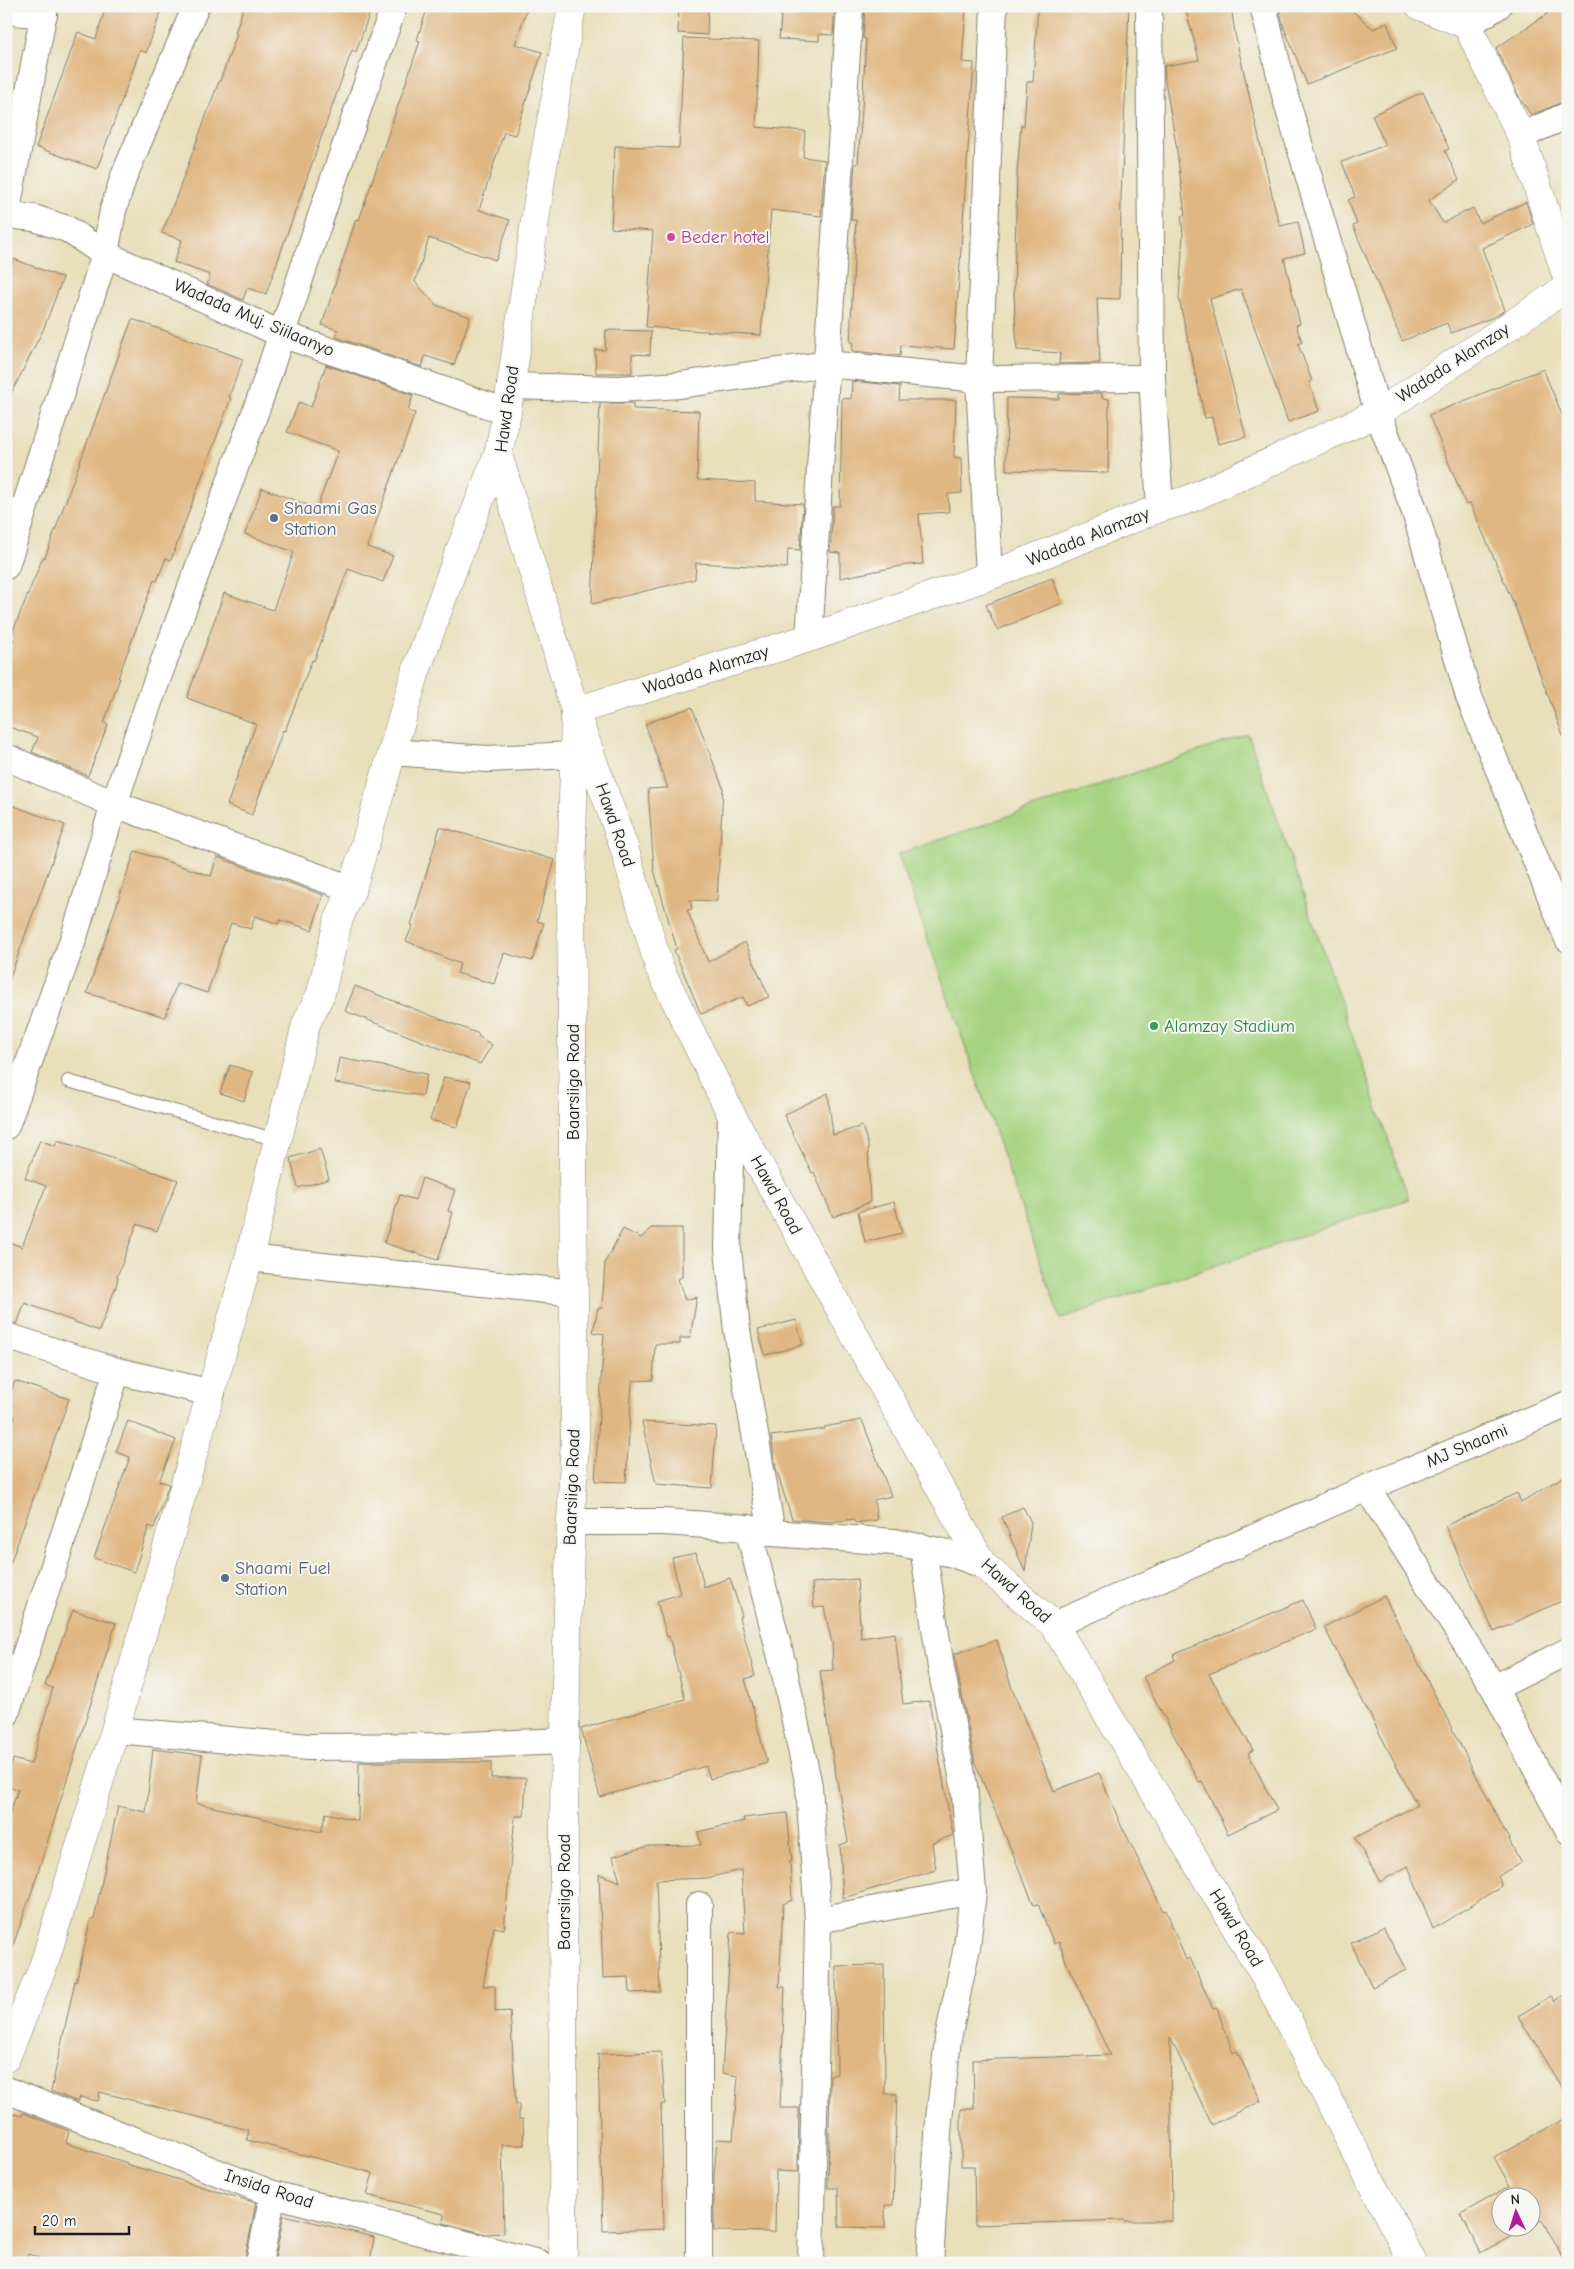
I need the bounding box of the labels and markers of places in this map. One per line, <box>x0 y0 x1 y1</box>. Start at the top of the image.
place label: Beder hotel <box>681 227 770 248</box>
marker: Beder hotel <box>665 231 677 243</box>
place label: Shaami Gas Station <box>284 498 377 540</box>
marker: Shaami Gas Station <box>268 512 280 524</box>
place label: Alamzay Stadium <box>1164 1016 1295 1037</box>
marker: Alamzay Stadium <box>1148 1020 1160 1032</box>
place label: Shaami Fuel Station <box>235 1558 331 1600</box>
marker: Shaami Fuel Station <box>219 1572 231 1584</box>

